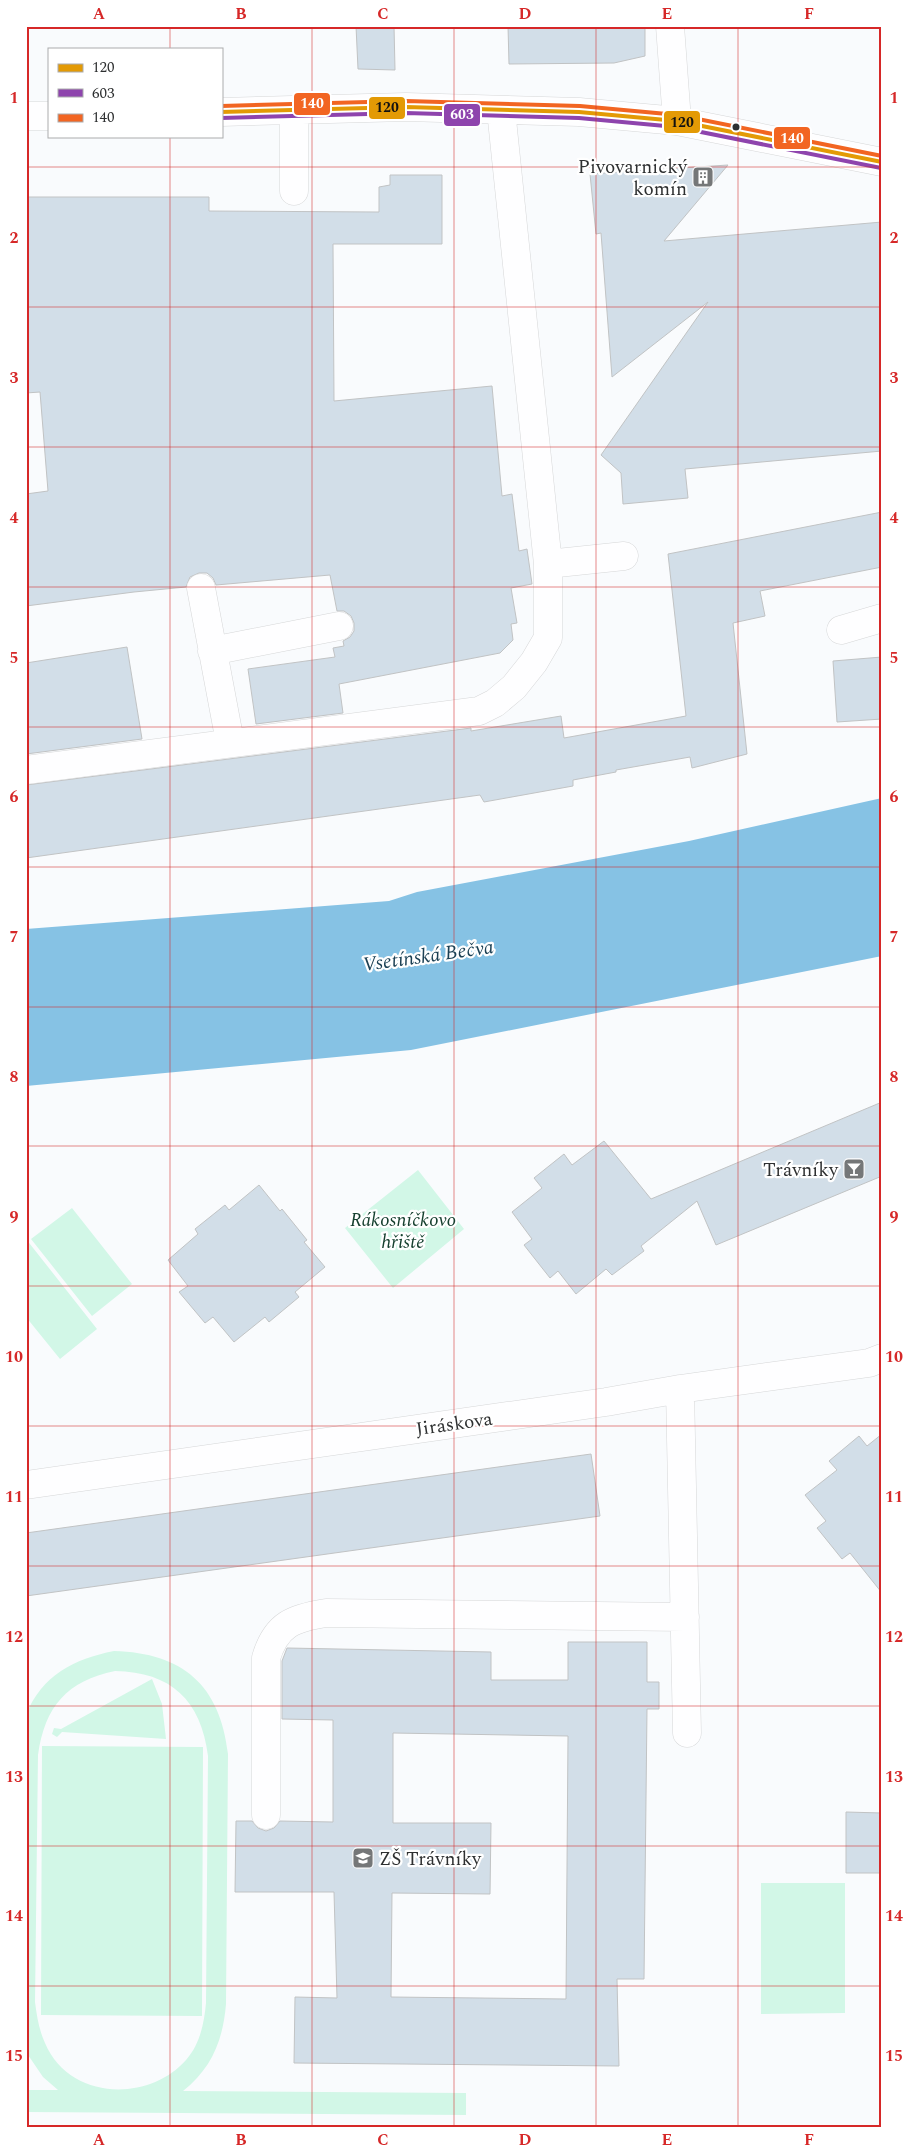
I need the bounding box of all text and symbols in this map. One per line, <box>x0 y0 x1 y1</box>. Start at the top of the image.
text: A <box>93 2 106 26</box>
text: B <box>235 2 247 26</box>
text: C <box>377 2 389 26</box>
text: D <box>519 2 532 26</box>
text: E <box>662 2 672 26</box>
text: F <box>804 2 814 26</box>
legend <box>48 48 222 138</box>
text: 120 <box>92 56 115 79</box>
text: 603 <box>92 82 115 105</box>
text: 1 <box>10 86 18 110</box>
text: 1 <box>890 86 898 110</box>
line badge: 140 <box>293 92 331 116</box>
text: 140 <box>300 93 324 114</box>
line badge: 120 <box>368 96 406 120</box>
text: 120 <box>375 97 399 118</box>
line badge: 603 <box>443 103 481 127</box>
text: 603 <box>450 104 474 125</box>
text: 140 <box>92 106 115 129</box>
line badge: 120 <box>663 110 701 134</box>
text: 120 <box>670 112 694 133</box>
unlabelled marker <box>731 122 741 132</box>
line badge: 140 <box>773 126 811 150</box>
text: 140 <box>780 128 804 149</box>
place label: Pivovarnický komín <box>578 153 688 204</box>
building icon: Pivovarnický komín <box>691 165 715 189</box>
text: 2 <box>10 226 19 250</box>
text: 2 <box>890 226 899 250</box>
text: 3 <box>10 366 19 390</box>
text: 3 <box>890 366 899 390</box>
text: 4 <box>10 506 19 530</box>
text: 4 <box>890 506 899 530</box>
text: 5 <box>10 646 18 670</box>
text: 5 <box>890 646 898 670</box>
text: 6 <box>10 785 19 809</box>
text: 6 <box>890 785 899 809</box>
text: 7 <box>10 925 19 949</box>
text: 7 <box>890 925 899 949</box>
water label: Vsetínská Bečva <box>361 932 495 980</box>
text: 8 <box>10 1065 19 1089</box>
text: 8 <box>890 1065 899 1089</box>
place label: Trávníky <box>763 1156 839 1185</box>
bar icon: Trávníky <box>842 1157 866 1181</box>
text: 9 <box>10 1205 19 1229</box>
text: 9 <box>890 1205 899 1229</box>
park label: Rákosníčkovo hřiště <box>350 1206 456 1257</box>
text: 10 <box>5 1345 23 1369</box>
text: 10 <box>885 1345 903 1369</box>
street label: Jiráskova <box>414 1405 495 1444</box>
text: 11 <box>5 1485 23 1509</box>
text: 11 <box>885 1485 903 1509</box>
text: 12 <box>5 1625 23 1649</box>
text: 12 <box>885 1625 903 1649</box>
text: 13 <box>5 1765 23 1789</box>
text: 13 <box>885 1765 903 1789</box>
place label: ZŠ Trávníky <box>379 1845 482 1874</box>
school or university icon: ZŠ Trávníky <box>351 1846 375 1870</box>
text: 14 <box>5 1904 23 1928</box>
text: 14 <box>885 1904 903 1928</box>
text: 15 <box>5 2044 23 2068</box>
text: 15 <box>885 2044 903 2068</box>
text: A <box>93 2128 106 2152</box>
text: B <box>235 2128 247 2152</box>
text: C <box>377 2128 389 2152</box>
text: D <box>519 2128 532 2152</box>
text: E <box>662 2128 672 2152</box>
text: F <box>804 2128 814 2152</box>

